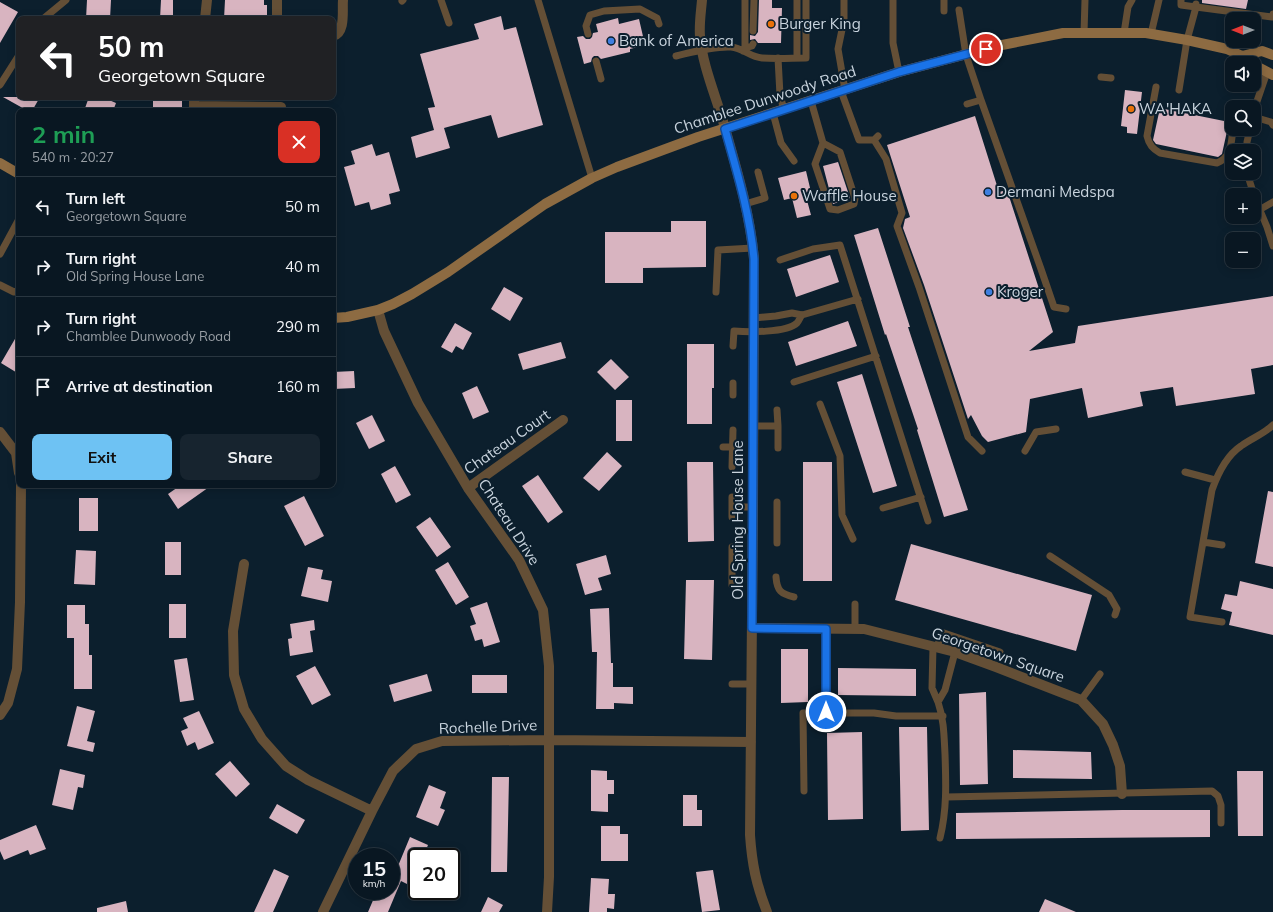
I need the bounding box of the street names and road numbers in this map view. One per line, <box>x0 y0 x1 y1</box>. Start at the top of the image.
street label: Chamblee Dunwoody Road <box>671 61 858 138</box>
street label: Chateau Court <box>460 405 554 478</box>
street label: Old Spring House Lane <box>728 440 747 600</box>
street label: Chateau Drive <box>474 475 544 569</box>
street label: Georgetown Square <box>929 623 1067 686</box>
street label: Rochelle Drive <box>438 715 538 738</box>

